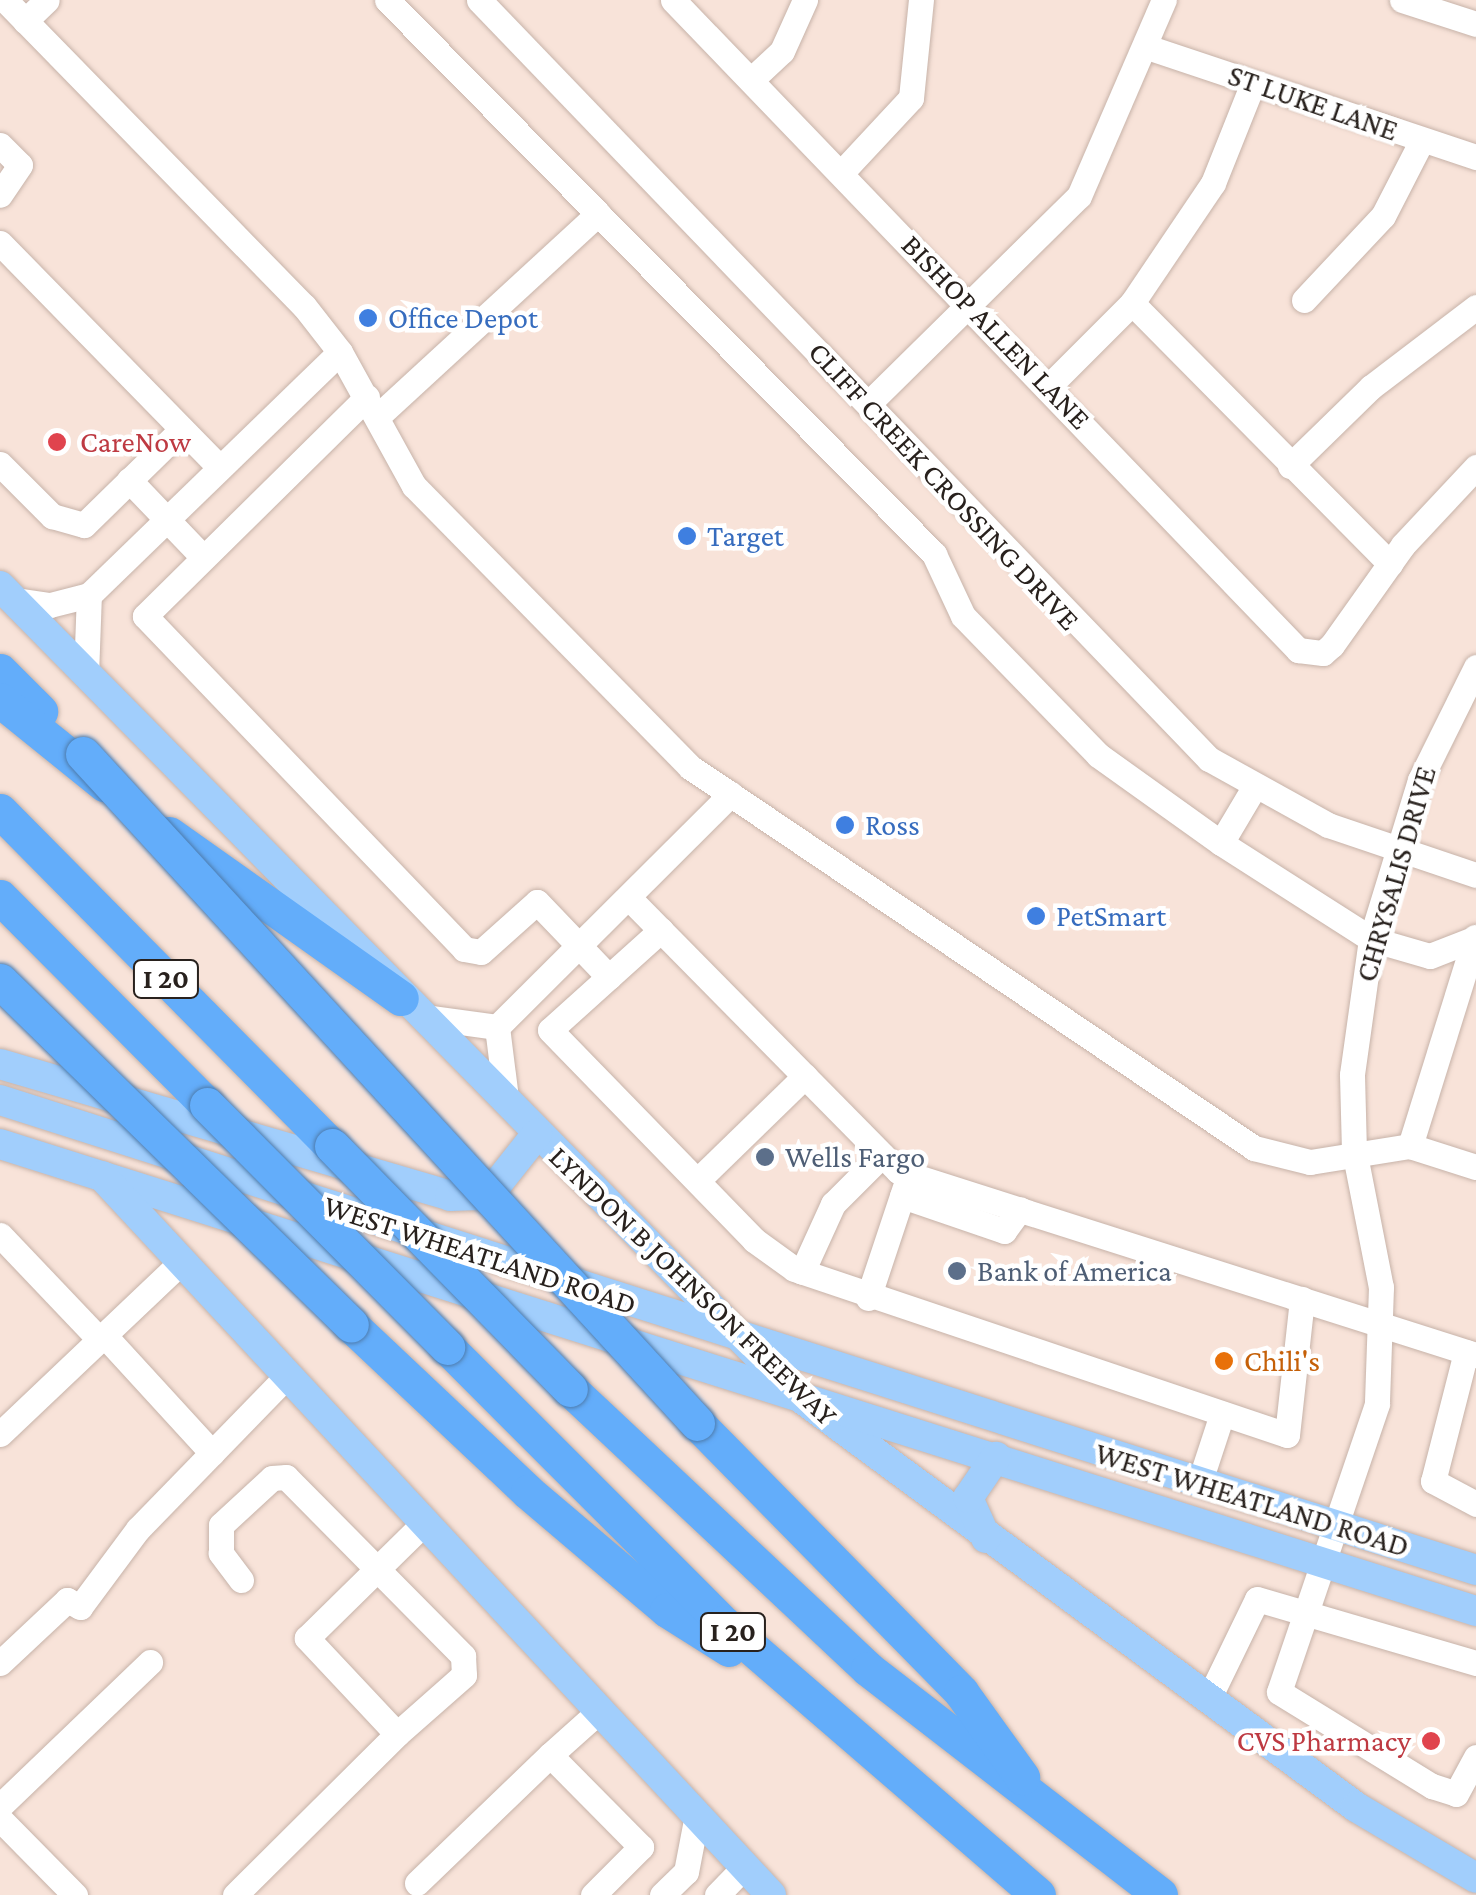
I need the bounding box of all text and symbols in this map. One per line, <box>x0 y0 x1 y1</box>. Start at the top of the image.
street label: ST LUKE LANE <box>1223 57 1403 149</box>
street label: BISHOP ALLEN LANE <box>894 227 1098 437</box>
place label: Office Depot <box>388 300 538 336</box>
marker: Office Depot <box>357 307 379 329</box>
street label: CLIFF CREEK CROSSING DRIVE <box>801 334 1087 638</box>
place label: CareNow <box>80 424 191 460</box>
marker: CareNow <box>44 429 70 455</box>
place label: Target <box>707 518 784 554</box>
marker: Target <box>676 525 698 547</box>
street label: CHRYSALIS DRIVE <box>1348 762 1444 986</box>
place label: Ross <box>865 807 920 843</box>
marker: Ross <box>834 814 856 836</box>
place label: PetSmart <box>1056 898 1166 934</box>
marker: PetSmart <box>1025 905 1047 927</box>
road number: I 20 <box>131 956 201 1002</box>
street label: LYNDON B JOHNSON FREEWAY <box>542 1139 844 1433</box>
place label: Wells Fargo <box>785 1139 925 1175</box>
marker: Wells Fargo <box>754 1146 776 1168</box>
street label: WEST WHEATLAND ROAD <box>319 1187 641 1323</box>
place label: Bank of America <box>977 1253 1172 1289</box>
marker: Bank of America <box>946 1260 968 1282</box>
place label: Chili's <box>1244 1343 1320 1379</box>
marker: Chili's <box>1213 1350 1235 1372</box>
street label: WEST WHEATLAND ROAD <box>1091 1435 1413 1565</box>
road number: I 20 <box>698 1609 768 1655</box>
place label: CVS Pharmacy <box>1237 1723 1411 1759</box>
marker: CVS Pharmacy <box>1420 1730 1442 1752</box>

